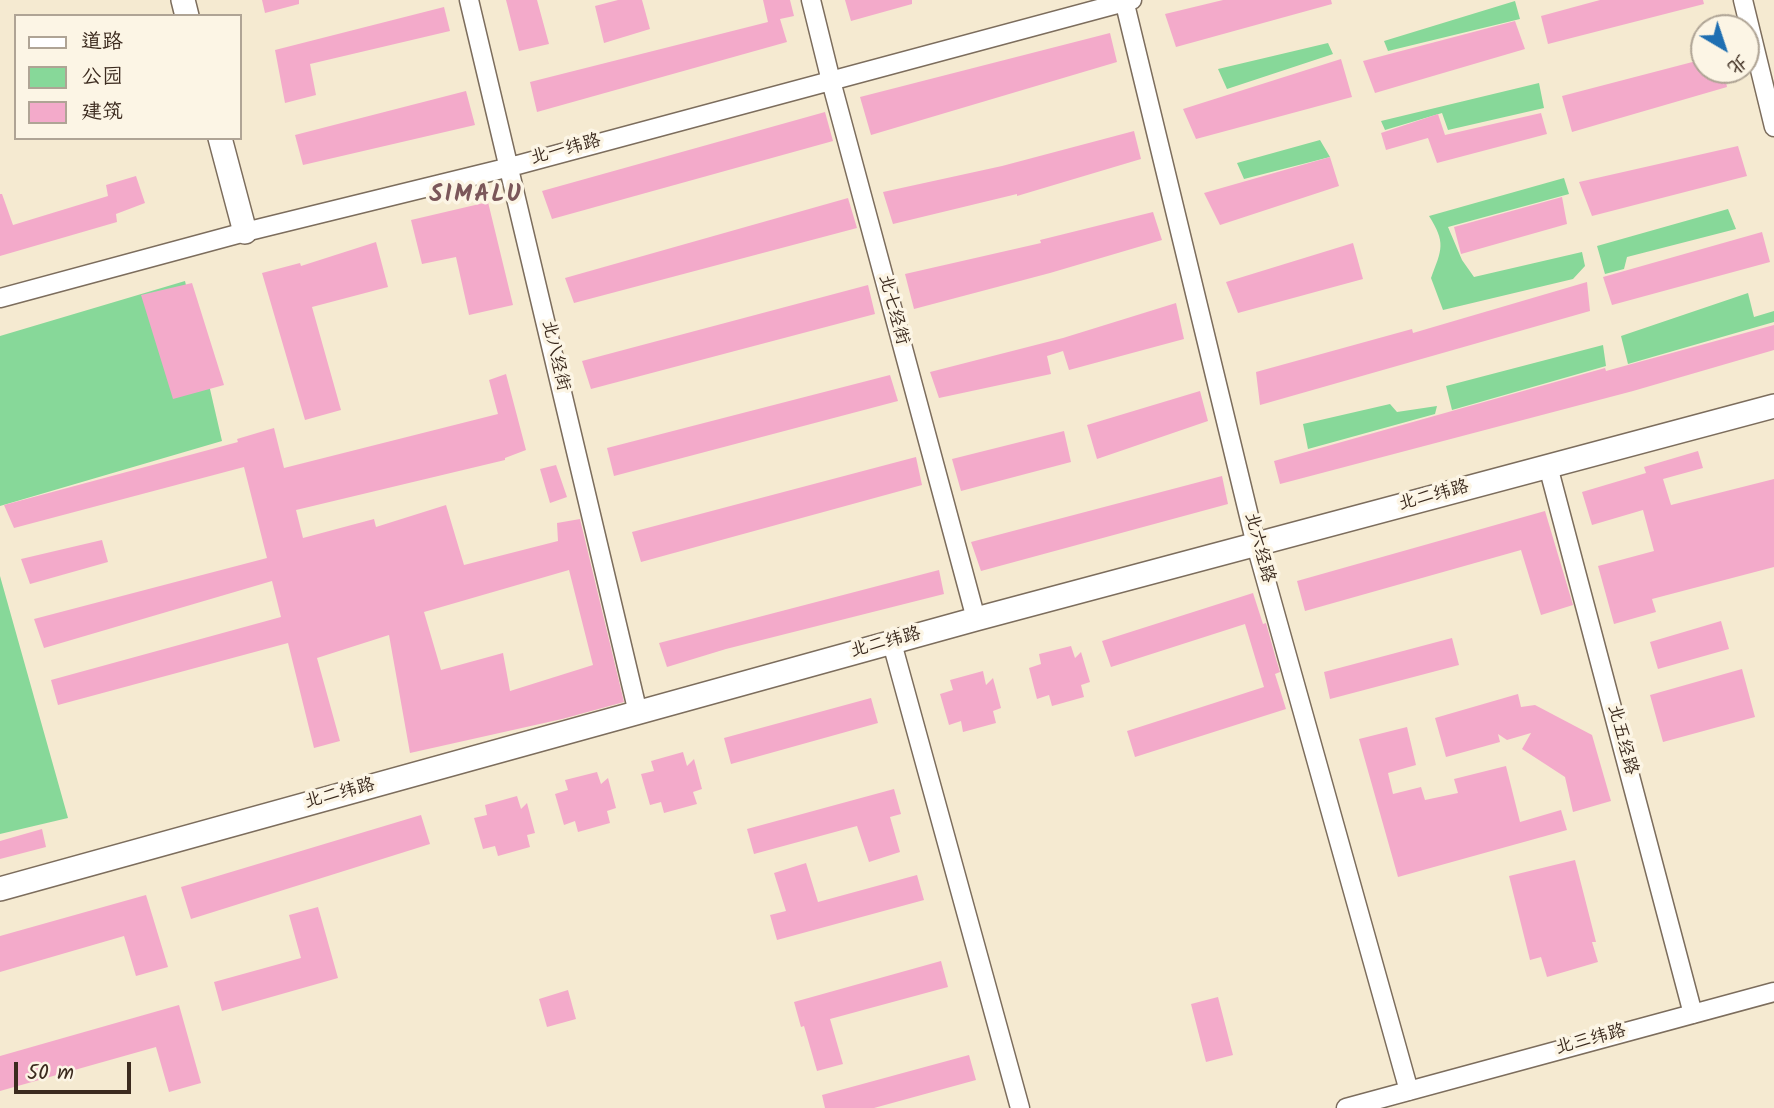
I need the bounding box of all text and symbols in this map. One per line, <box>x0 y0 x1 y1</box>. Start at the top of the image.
legend <box>14 14 242 140</box>
north arrow <box>1690 14 1760 84</box>
text: 道路 <box>81 26 123 59</box>
text: 北 <box>1720 46 1754 81</box>
text: 公园 <box>81 61 123 94</box>
text: 建筑 <box>81 96 123 129</box>
street label: 北一纬路 <box>528 131 604 171</box>
district label: SIMALU <box>430 183 522 211</box>
street label: 北七经街 <box>872 272 912 348</box>
street label: 北八经街 <box>535 318 573 394</box>
street label: 北二纬路 <box>1396 477 1472 517</box>
street label: 北六经路 <box>1238 510 1278 586</box>
street label: 北二纬路 <box>848 624 924 664</box>
street label: 北五经路 <box>1601 702 1641 778</box>
street label: 北二纬路 <box>302 775 378 815</box>
street label: 北三纬路 <box>1553 1021 1629 1061</box>
scale bar <box>18 1048 135 1092</box>
text: 50 m <box>27 1057 74 1090</box>

